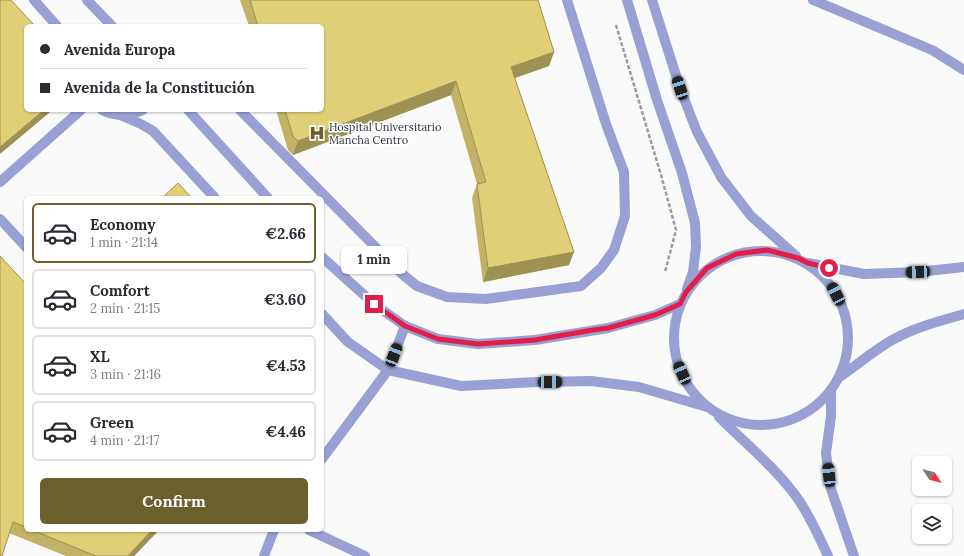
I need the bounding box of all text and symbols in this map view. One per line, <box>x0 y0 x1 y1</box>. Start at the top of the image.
text: Avenida Europa <box>64 40 175 59</box>
car <box>671 75 689 101</box>
text: Avenida de la Constitución <box>64 78 255 97</box>
place label: Hospital Universitario Mancha Centro <box>329 120 441 147</box>
hospital icon: Hospital Universitario Mancha Centro <box>308 124 326 142</box>
icon: car <box>42 215 78 251</box>
text: Economy <box>90 215 155 234</box>
text: €2.66 <box>265 224 306 243</box>
text: 1 min · 21:14 <box>90 234 158 251</box>
callout: 1 min <box>341 246 407 274</box>
text: 1 min <box>357 251 391 268</box>
route start <box>820 259 838 277</box>
car <box>906 266 930 278</box>
icon: car <box>42 281 78 317</box>
text: Comfort <box>90 281 150 300</box>
car <box>825 281 847 307</box>
text: €3.60 <box>264 290 306 309</box>
route end <box>365 295 383 313</box>
text: 2 min · 21:15 <box>90 300 160 317</box>
car <box>384 342 404 368</box>
icon: car <box>42 347 78 383</box>
text: XL <box>90 347 110 366</box>
text: €4.53 <box>266 356 306 375</box>
car <box>672 360 692 386</box>
text: 3 min · 21:16 <box>90 366 161 383</box>
car <box>538 376 562 388</box>
icon: car <box>42 413 78 449</box>
text: Green <box>90 413 134 432</box>
text: €4.46 <box>265 422 306 441</box>
text: 4 min · 21:17 <box>90 432 159 449</box>
north arrow <box>912 456 952 496</box>
map controls <box>912 456 952 544</box>
car <box>822 462 836 488</box>
button: Confirm <box>40 478 308 524</box>
button: layers <box>912 504 952 544</box>

